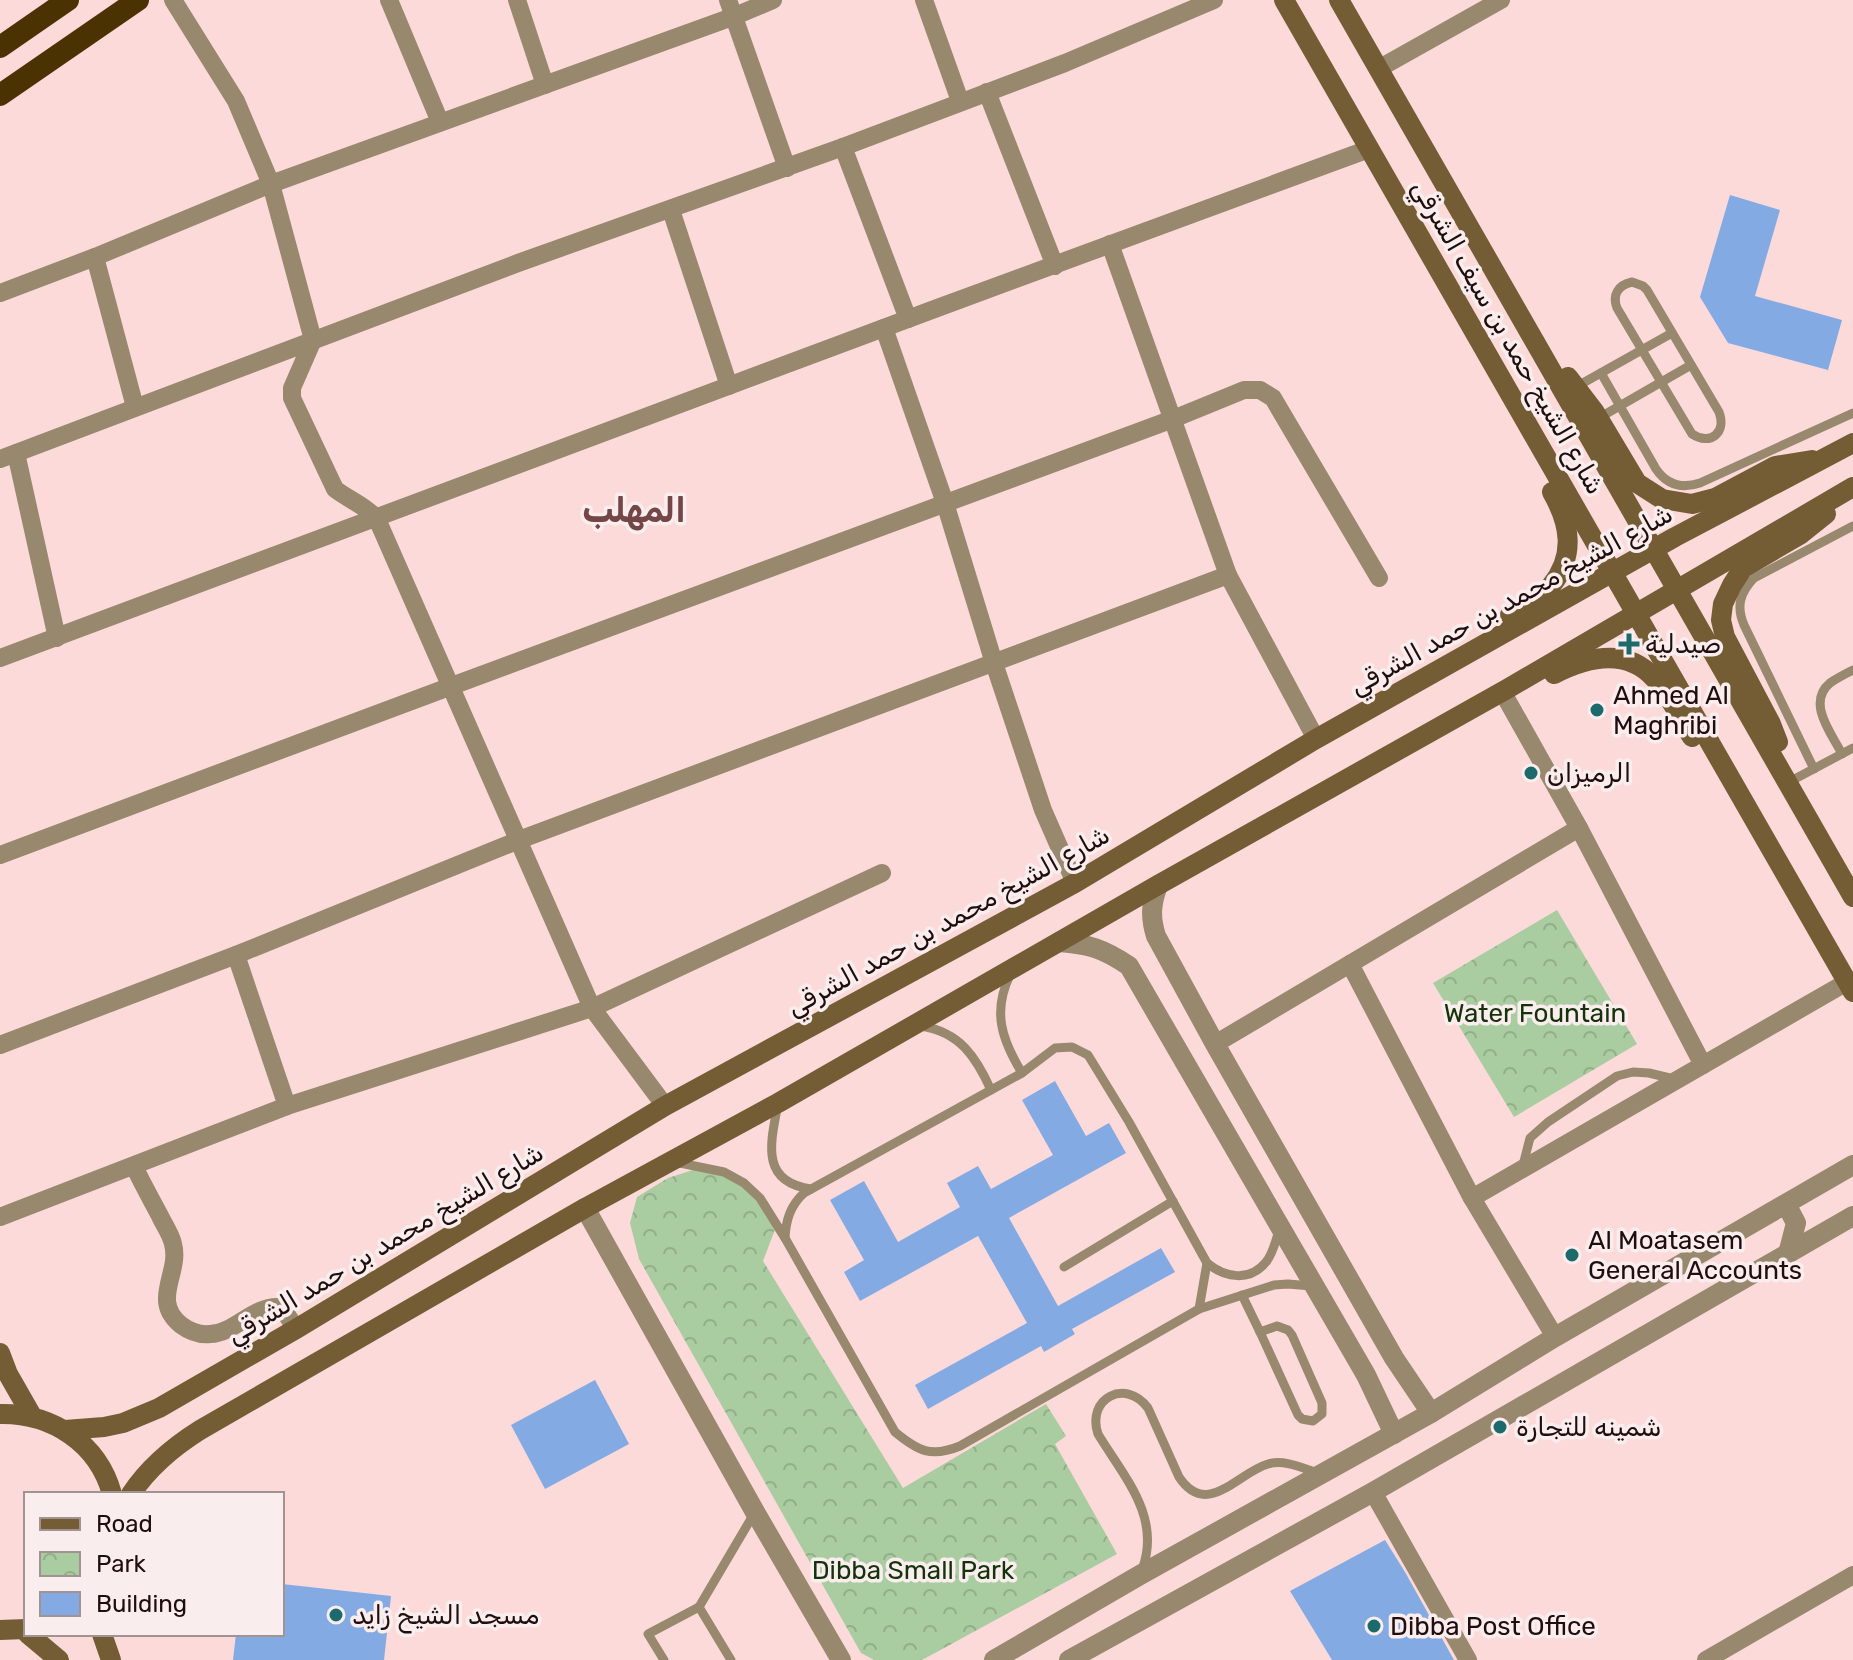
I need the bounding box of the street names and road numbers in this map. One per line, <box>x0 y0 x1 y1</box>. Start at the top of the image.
street label: شارع الشيخ حمد بن سيف الشرقي <box>1402 174 1611 502</box>
street label: شارع الشيخ محمد بن حمد الشرقي <box>1344 498 1680 705</box>
street label: شارع الشيخ محمد بن حمد الشرقي <box>781 819 1117 1026</box>
street label: شارع الشيخ محمد بن حمد الشرقي <box>221 1137 551 1355</box>

